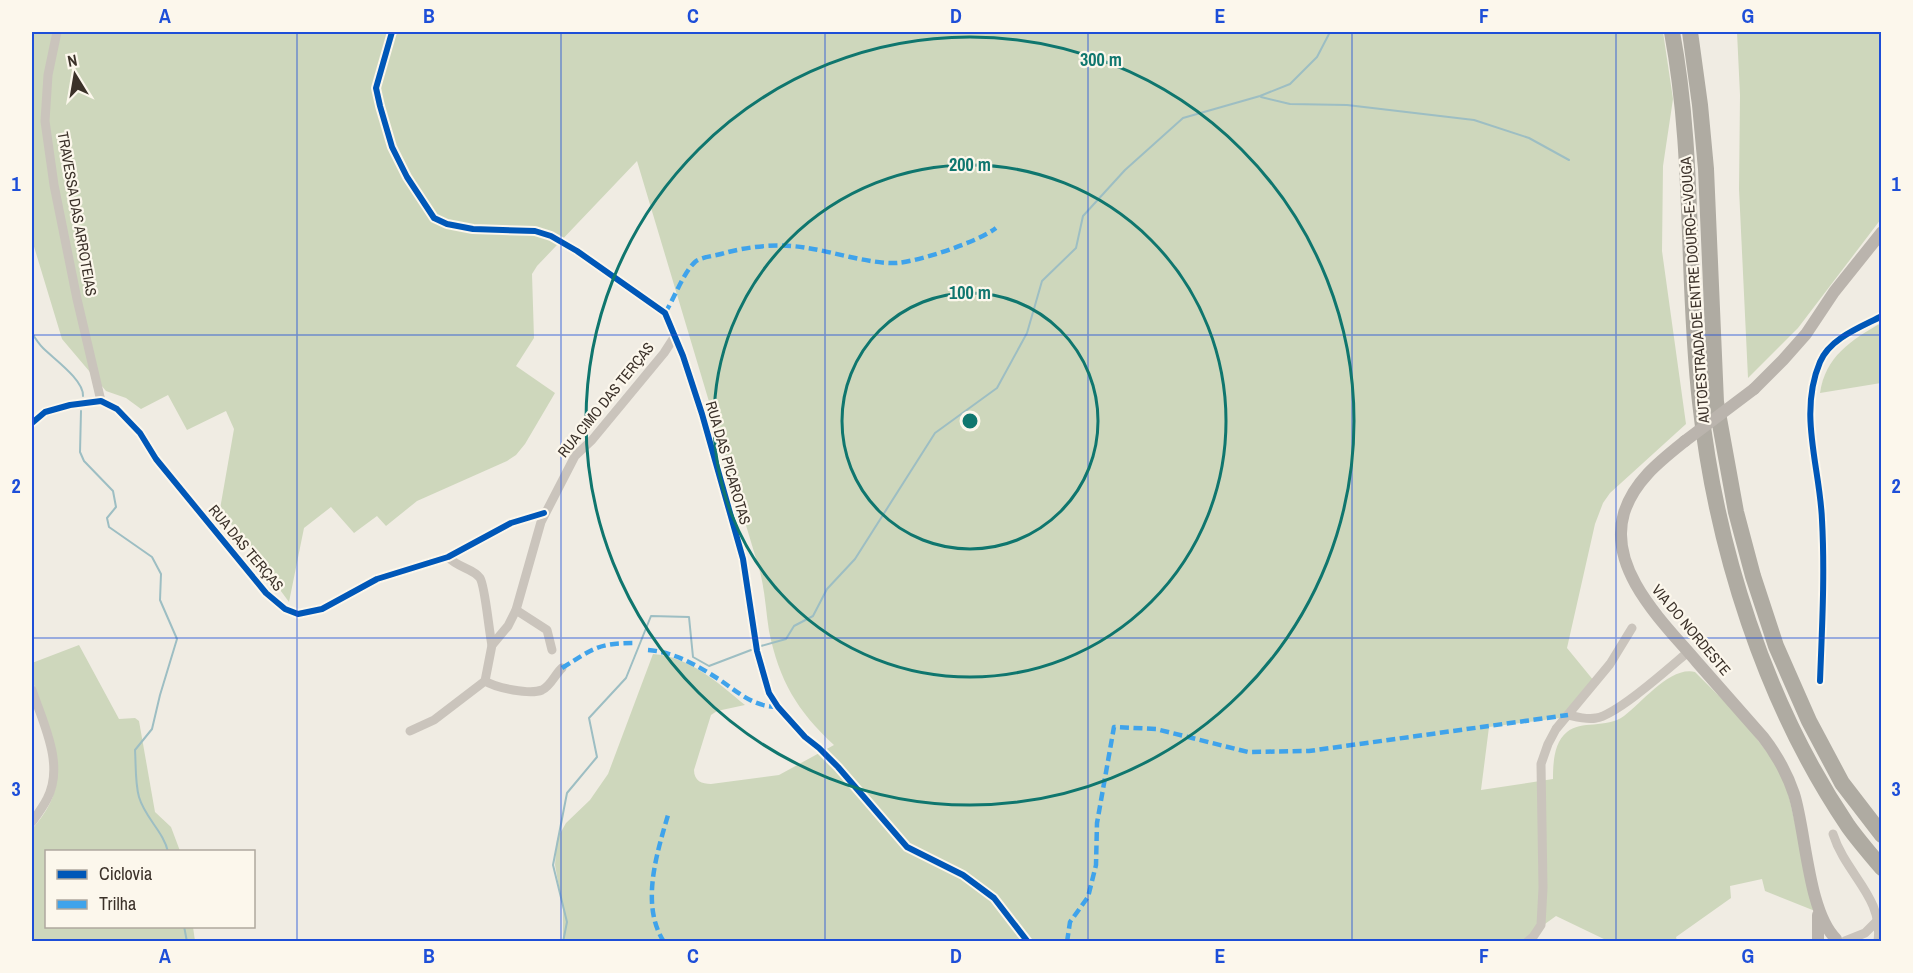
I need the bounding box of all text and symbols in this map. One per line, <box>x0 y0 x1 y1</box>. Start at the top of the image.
text: A <box>159 2 171 29</box>
text: B <box>423 2 435 29</box>
text: C <box>687 2 699 29</box>
text: D <box>950 2 962 29</box>
text: E <box>1215 2 1226 29</box>
text: F <box>1479 2 1489 29</box>
text: G <box>1742 2 1754 29</box>
north arrow <box>45 45 105 105</box>
text: 300 m <box>1080 47 1122 72</box>
text: N <box>65 49 79 72</box>
street label: TRAVESSA DAS ARROTEIAS <box>53 130 102 298</box>
text: 200 m <box>949 152 991 177</box>
street label: AUTOESTRADA DE ENTRE DOURO-E-VOUGA <box>1675 155 1714 425</box>
text: 1 <box>11 170 21 197</box>
text: 1 <box>1891 170 1901 197</box>
text: 100 m <box>949 280 991 305</box>
street label: RUA CIMO DAS TERÇAS <box>553 338 659 462</box>
street label: RUA DAS PICAROTAS <box>701 399 756 527</box>
centre of rings <box>960 411 980 431</box>
text: 2 <box>11 472 21 499</box>
text: 2 <box>1891 472 1901 499</box>
street label: RUA DAS TERÇAS <box>204 500 289 595</box>
street label: VIA DO NORDESTE <box>1647 580 1736 680</box>
text: 3 <box>11 775 21 802</box>
text: 3 <box>1891 775 1901 802</box>
legend <box>45 850 255 928</box>
text: Ciclovia <box>99 861 152 886</box>
text: Trilha <box>99 891 136 916</box>
text: A <box>159 942 171 969</box>
text: B <box>423 942 435 969</box>
text: C <box>687 942 699 969</box>
text: D <box>950 942 962 969</box>
text: E <box>1215 942 1226 969</box>
text: F <box>1479 942 1489 969</box>
text: G <box>1742 942 1754 969</box>

